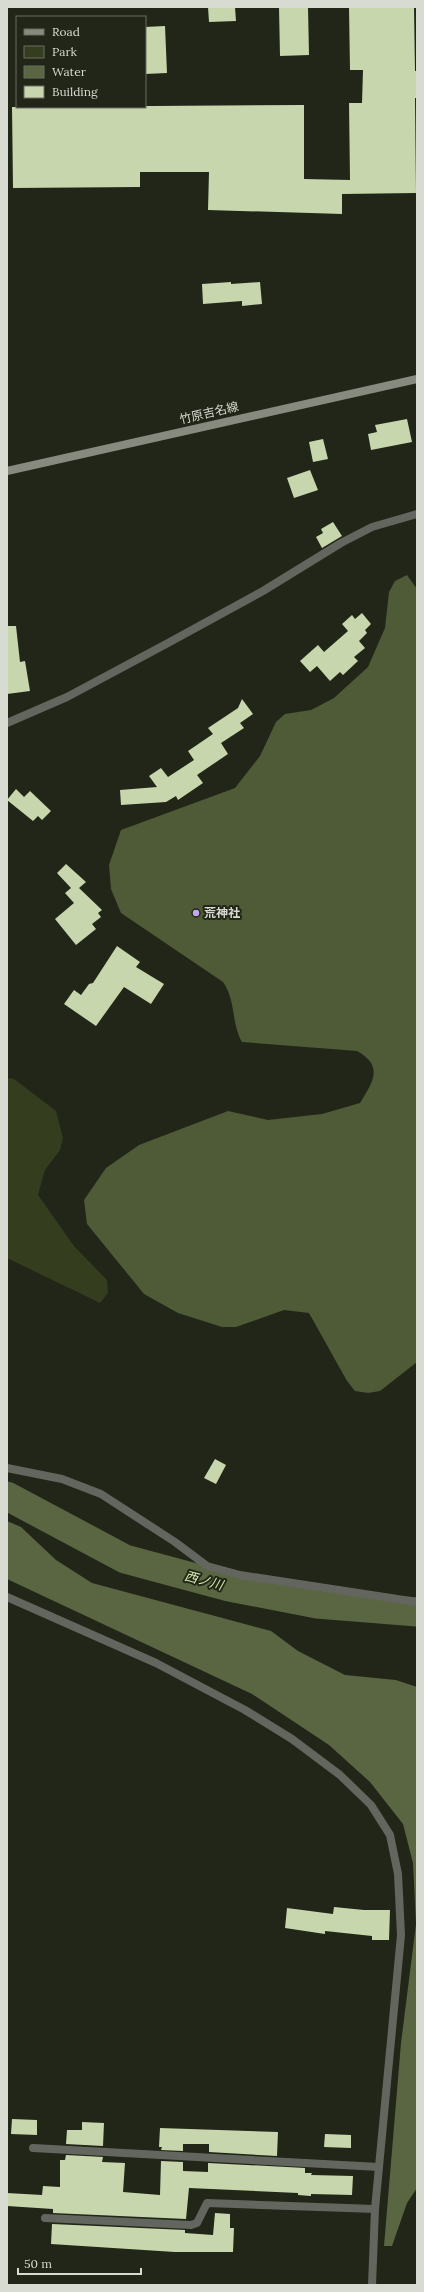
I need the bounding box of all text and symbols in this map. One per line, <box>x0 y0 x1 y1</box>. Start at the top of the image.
legend <box>16 16 146 108</box>
text: Road <box>52 24 80 39</box>
text: Park <box>52 44 78 59</box>
text: Water <box>52 64 87 79</box>
text: Building <box>52 84 98 99</box>
street label: 竹原吉名線 <box>178 398 240 427</box>
place label: 荒神社 <box>204 905 240 920</box>
marker: 荒神社 <box>191 908 201 918</box>
water label: 西ノ川 <box>183 1567 227 1594</box>
scale bar <box>18 2250 141 2276</box>
text: 50 m <box>24 2256 52 2271</box>

